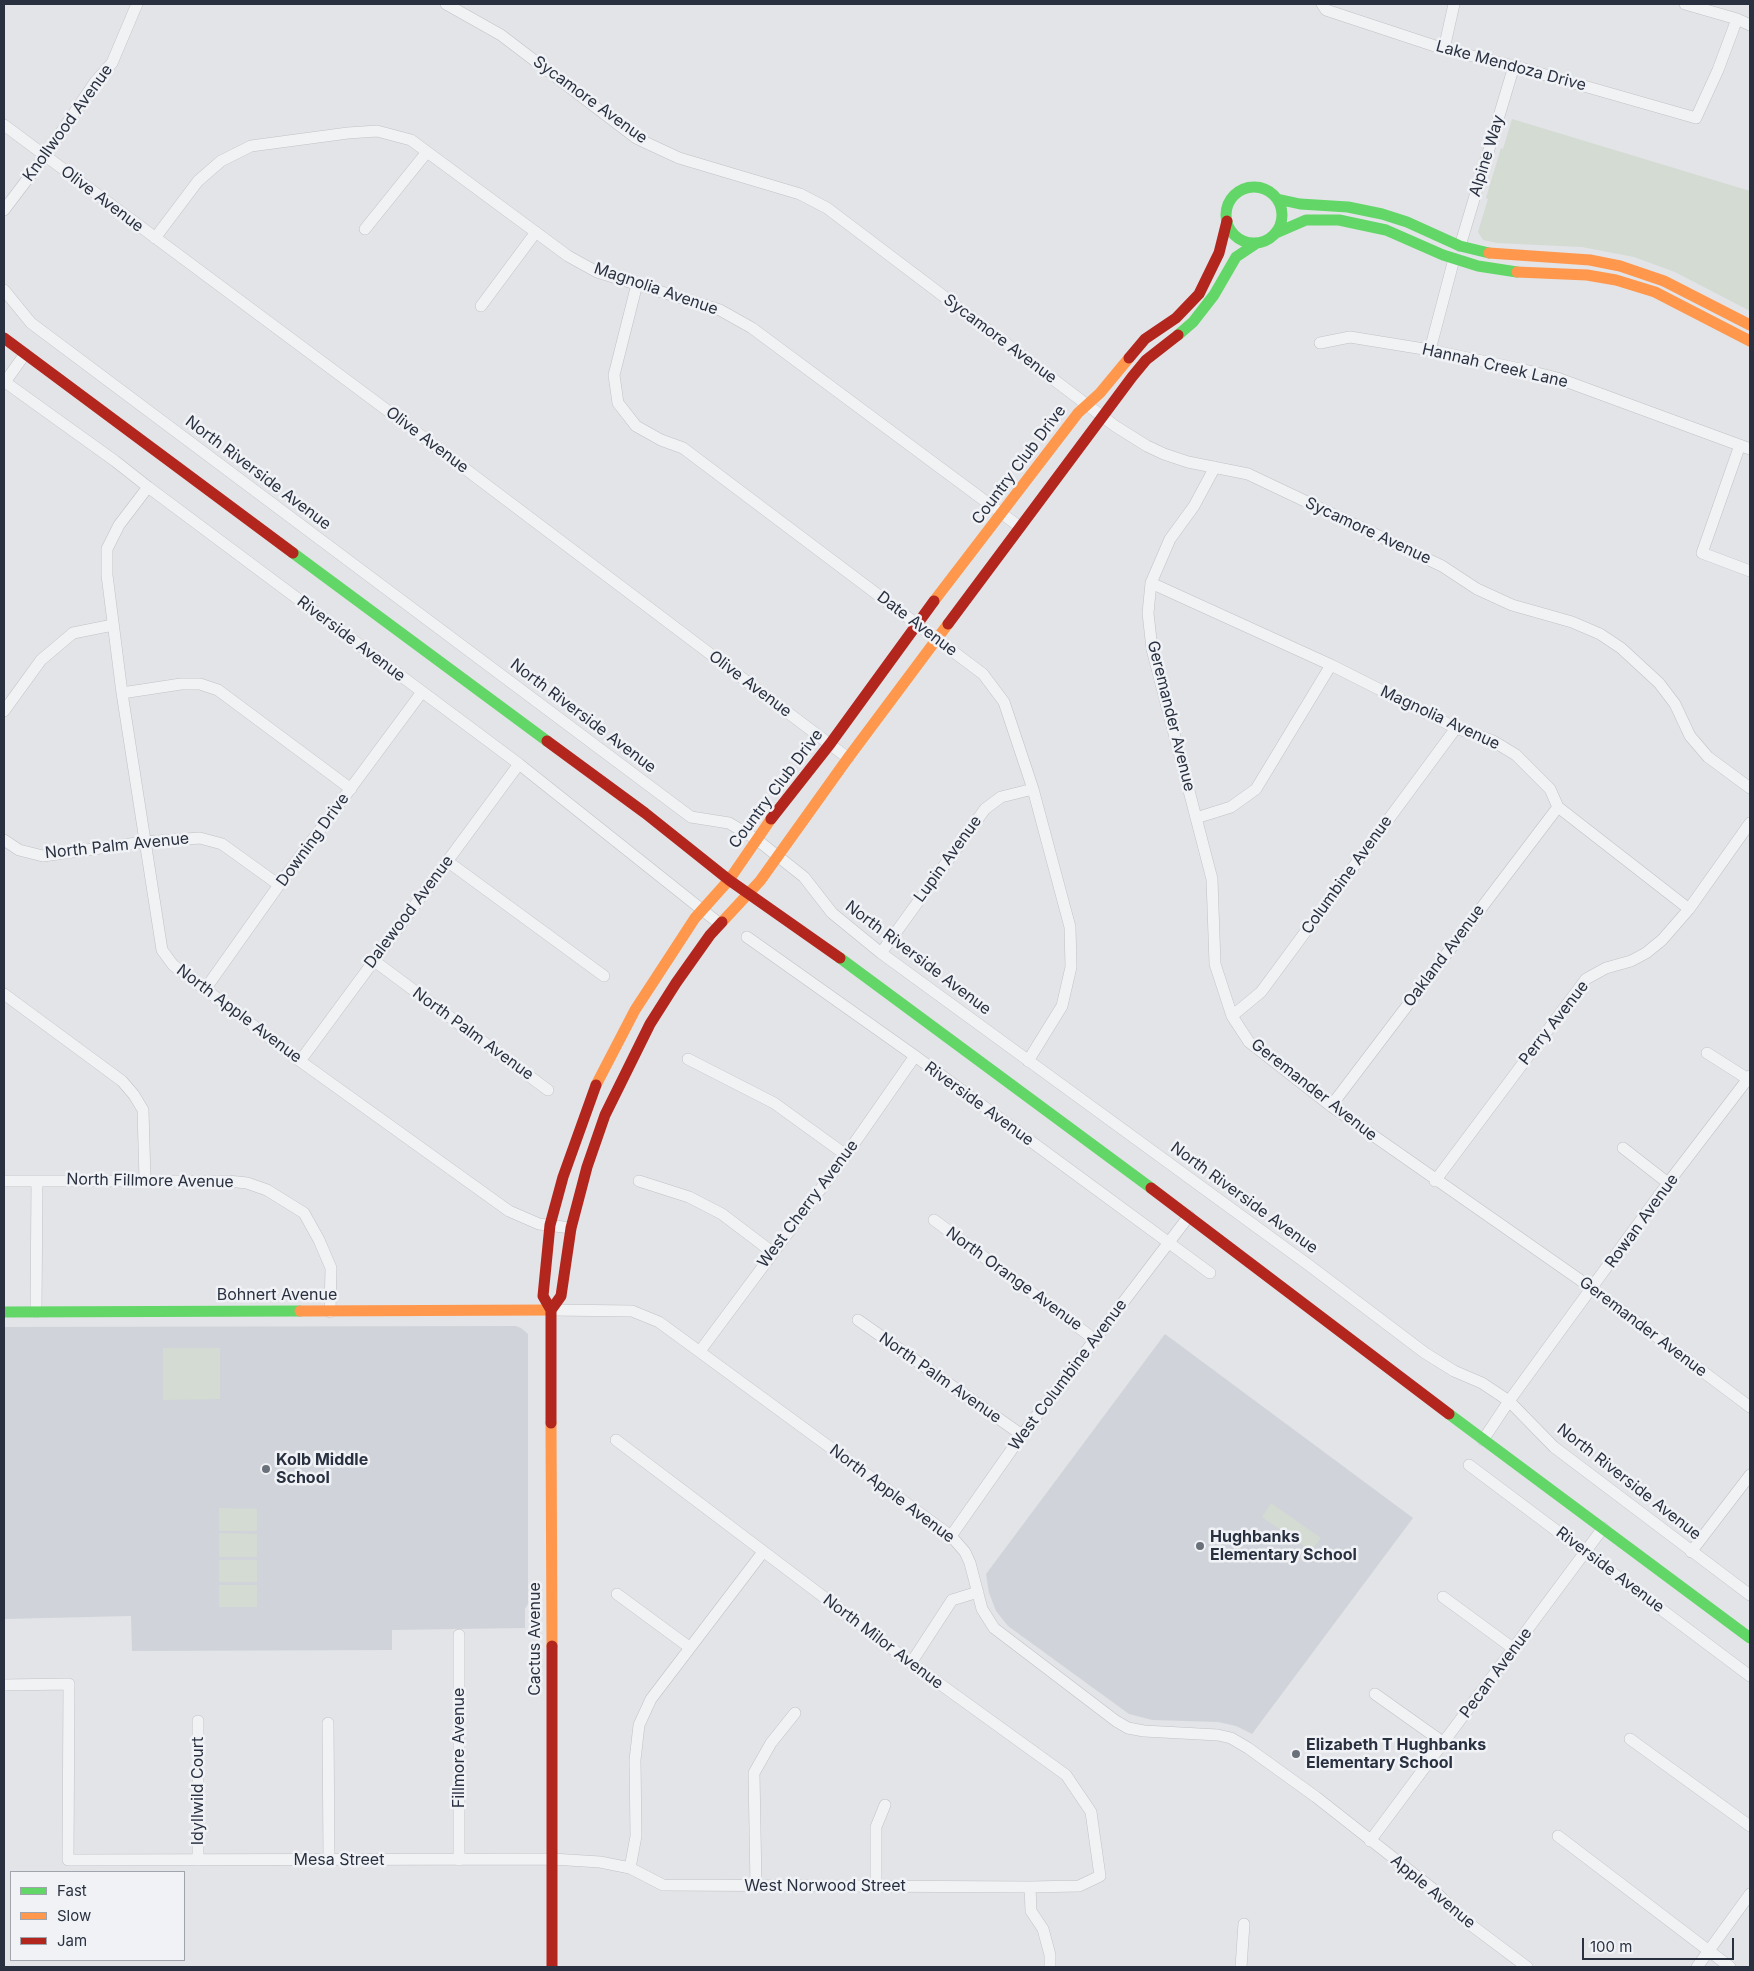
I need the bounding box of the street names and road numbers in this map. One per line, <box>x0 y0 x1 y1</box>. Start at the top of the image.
street label: Lake Mendoza Drive <box>1434 37 1588 95</box>
street label: Sycamore Avenue <box>529 52 651 148</box>
street label: Knollwood Avenue <box>19 61 117 185</box>
street label: Alpine Way <box>1465 113 1509 199</box>
street label: Olive Avenue <box>57 162 147 236</box>
street label: Magnolia Avenue <box>592 259 720 319</box>
street label: Sycamore Avenue <box>940 290 1060 388</box>
street label: Hannah Creek Lane <box>1420 340 1570 392</box>
street label: Country Club Drive <box>968 402 1070 528</box>
street label: Olive Avenue <box>382 403 472 477</box>
street label: North Riverside Avenue <box>181 412 335 534</box>
street label: Sycamore Avenue <box>1302 493 1434 569</box>
street label: Date Avenue <box>873 588 961 660</box>
street label: Riverside Avenue <box>293 592 409 686</box>
street label: Geremander Avenue <box>1143 639 1199 793</box>
street label: Olive Avenue <box>705 647 795 721</box>
street label: North Riverside Avenue <box>506 655 660 777</box>
street label: Magnolia Avenue <box>1377 682 1503 754</box>
street label: Country Club Drive <box>725 726 827 852</box>
street label: Downing Drive <box>273 790 353 890</box>
street label: Lupin Avenue <box>910 812 986 906</box>
street label: Columbine Avenue <box>1298 812 1396 938</box>
street label: North Palm Avenue <box>44 829 190 863</box>
street label: Dalewood Avenue <box>360 852 458 972</box>
street label: North Riverside Avenue <box>841 897 995 1019</box>
street label: Oakland Avenue <box>1399 901 1489 1011</box>
street label: North Apple Avenue <box>173 961 305 1067</box>
street label: Perry Avenue <box>1515 977 1593 1069</box>
street label: North Palm Avenue <box>409 984 537 1084</box>
street label: Geremander Avenue <box>1247 1035 1381 1145</box>
street label: Riverside Avenue <box>921 1058 1037 1150</box>
street label: West Cherry Avenue <box>754 1136 862 1272</box>
street label: North Riverside Avenue <box>1167 1138 1321 1258</box>
street label: North Fillmore Avenue <box>66 1170 234 1192</box>
street label: Rowan Avenue <box>1601 1170 1683 1272</box>
street label: North Orange Avenue <box>942 1223 1086 1335</box>
street label: Geremander Avenue <box>1575 1273 1711 1381</box>
street label: Bohnert Avenue <box>217 1285 337 1305</box>
street label: West Columbine Avenue <box>1005 1296 1131 1454</box>
street label: North Palm Avenue <box>875 1329 1005 1427</box>
street label: North Riverside Avenue <box>1553 1420 1705 1544</box>
street label: North Apple Avenue <box>826 1441 958 1547</box>
street label: Riverside Avenue <box>1552 1523 1668 1617</box>
street label: Cactus Avenue <box>525 1582 545 1696</box>
street label: North Milor Avenue <box>819 1591 947 1693</box>
street label: Pecan Avenue <box>1456 1624 1536 1722</box>
street label: Fillmore Avenue <box>449 1688 469 1808</box>
street label: Idyllwild Court <box>188 1737 208 1845</box>
street label: Mesa Street <box>294 1850 384 1870</box>
street label: Apple Avenue <box>1387 1851 1479 1933</box>
street label: West Norwood Street <box>744 1876 906 1896</box>

